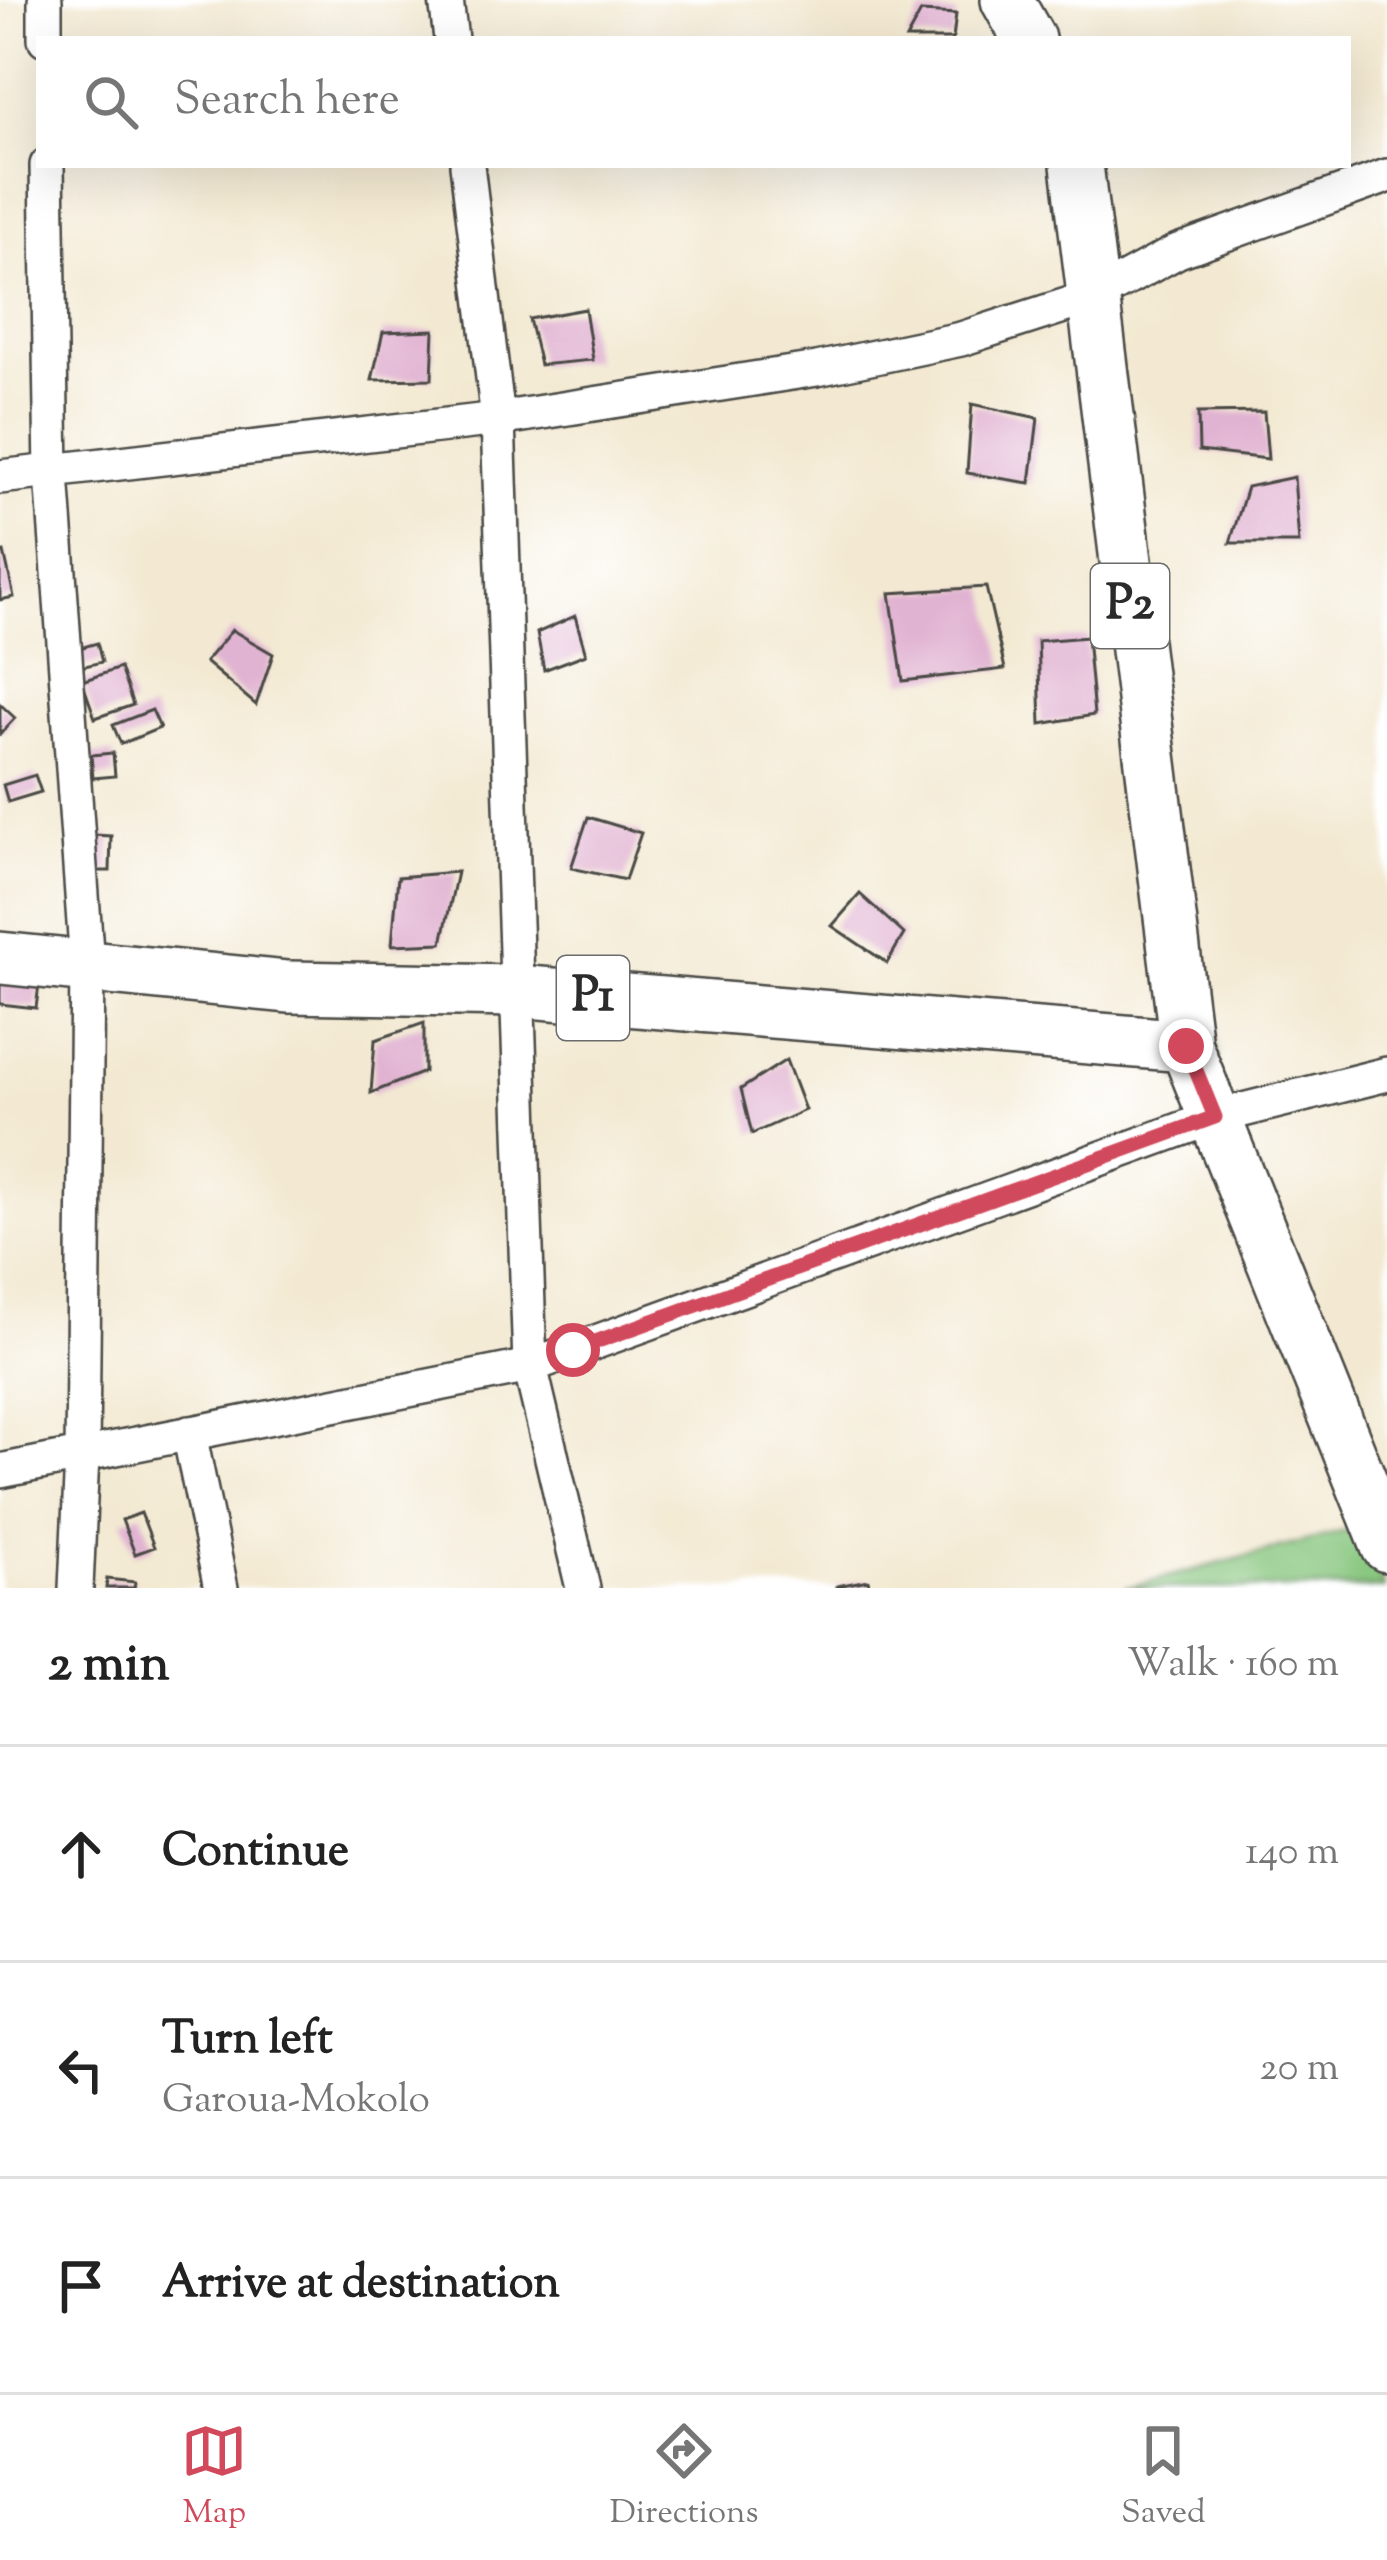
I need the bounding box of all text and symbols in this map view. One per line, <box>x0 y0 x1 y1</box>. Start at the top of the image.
search box <box>36 36 1351 168</box>
icon: search <box>78 69 144 135</box>
text: Search here <box>174 70 400 135</box>
road number: P2 <box>1091 564 1169 648</box>
road number: P1 <box>557 956 629 1040</box>
route end <box>1159 1019 1213 1073</box>
route start <box>546 1323 600 1377</box>
text: 2 min <box>48 1630 170 1703</box>
text: Walk · 160 m <box>1127 1638 1339 1694</box>
icon: ahead <box>48 1821 114 1887</box>
text: Continue <box>162 1821 349 1886</box>
text: 140 m <box>1245 1826 1339 1882</box>
text: Turn left <box>162 2009 333 2074</box>
icon: left <box>48 2037 114 2103</box>
text: 20 m <box>1260 2042 1339 2098</box>
text: Garoua-Mokolo <box>162 2074 430 2130</box>
icon: arrive <box>48 2253 114 2319</box>
text: Arrive at destination <box>162 2253 560 2318</box>
tab: Map <box>181 2418 247 2538</box>
tab: Directions <box>610 2418 759 2538</box>
tab: Saved <box>1121 2418 1206 2538</box>

